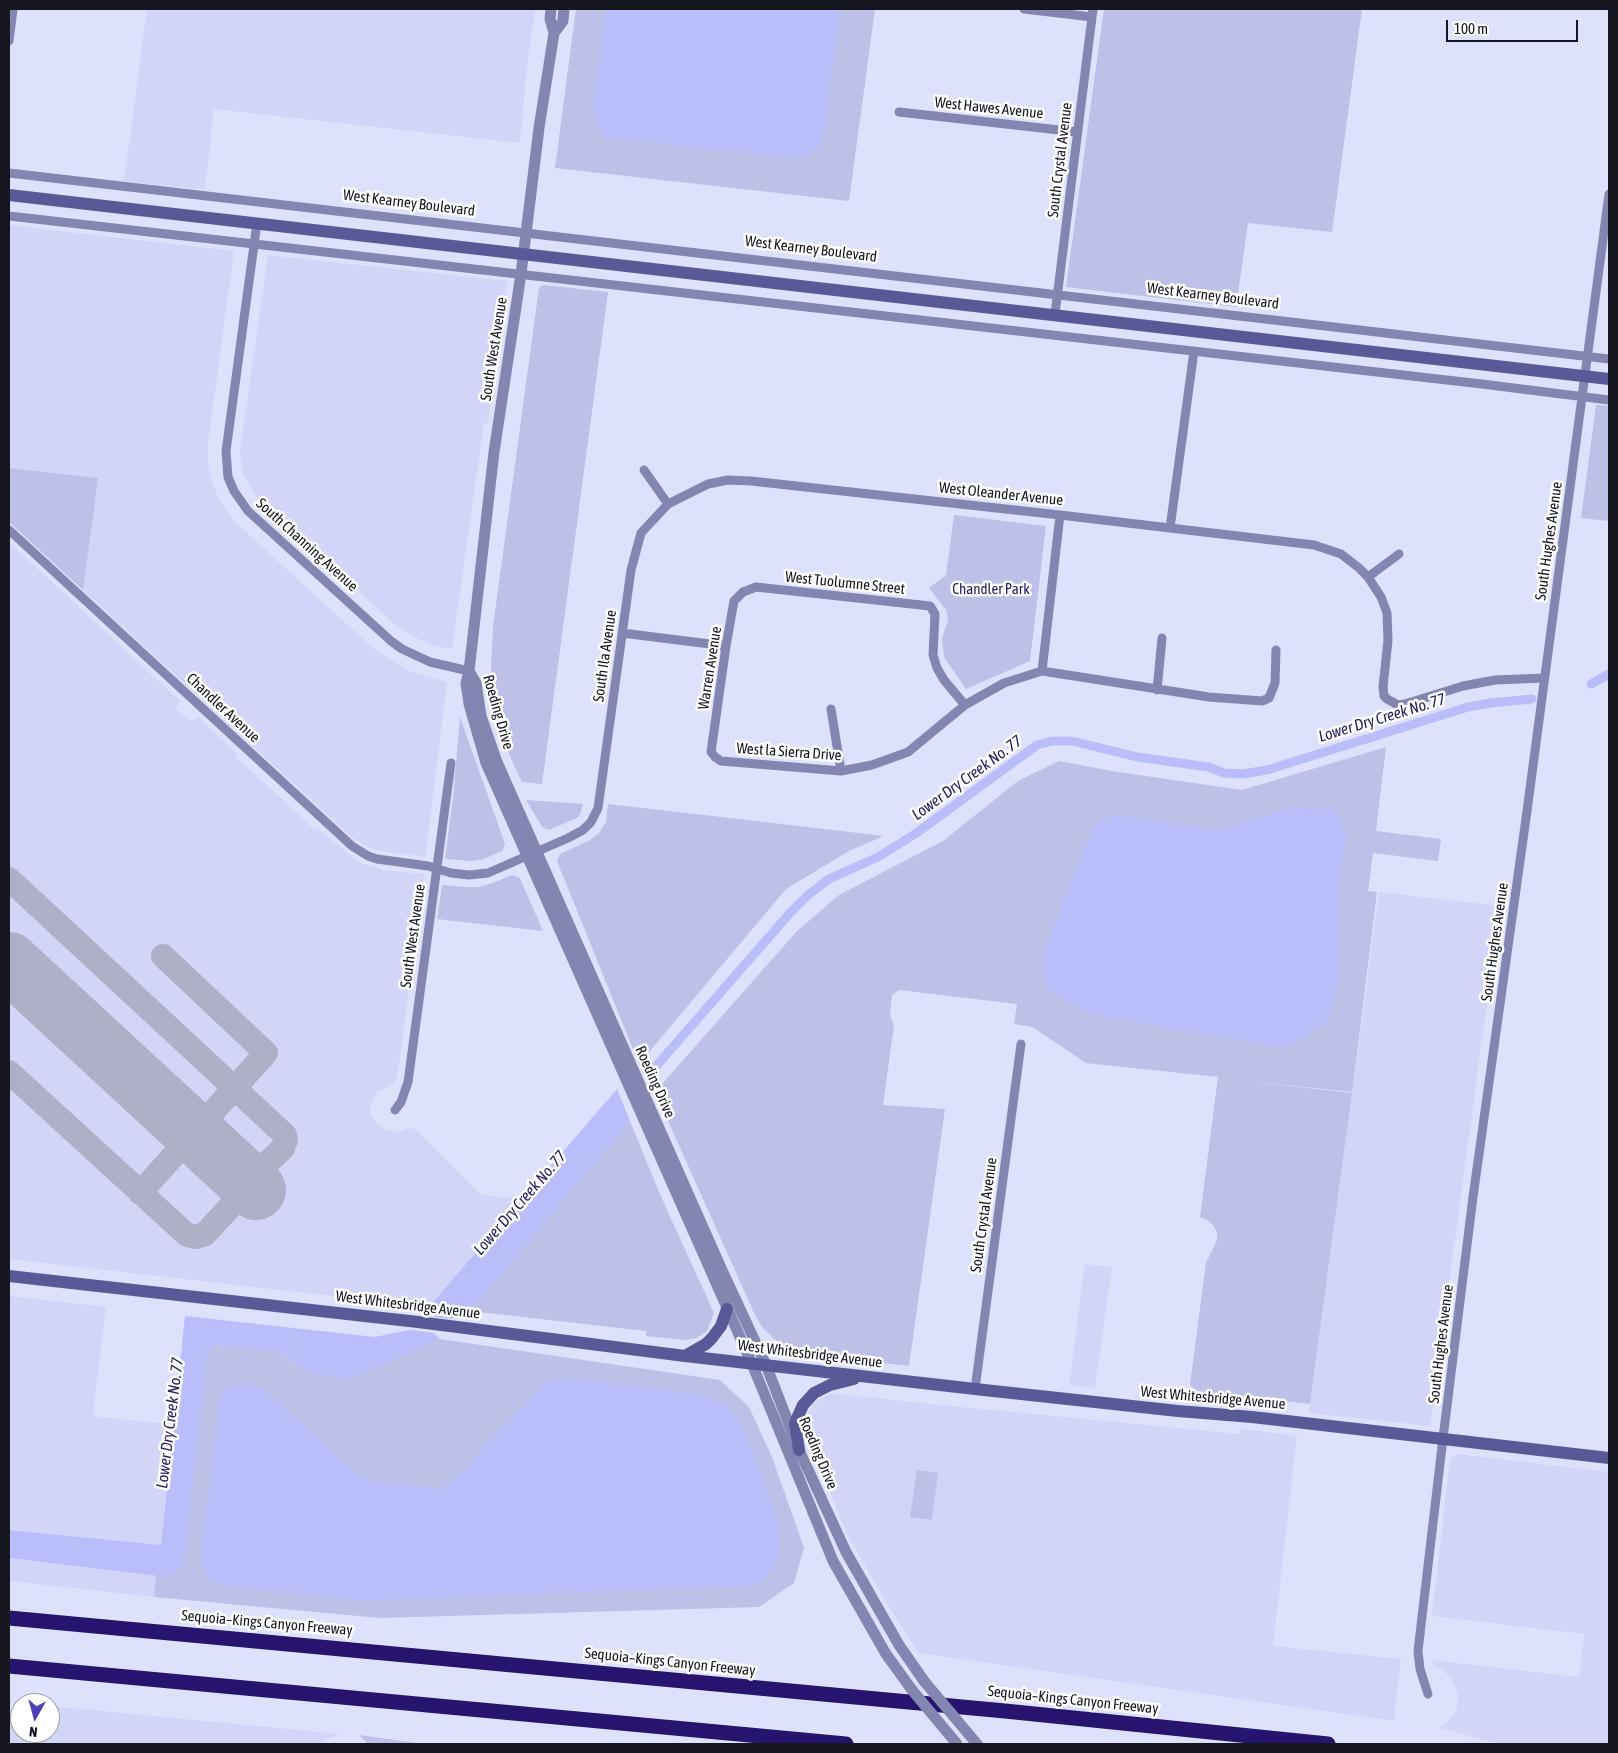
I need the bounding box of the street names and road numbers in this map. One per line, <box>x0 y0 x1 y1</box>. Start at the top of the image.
street label: West Hawes Avenue <box>934 93 1044 123</box>
street label: South Crystal Avenue <box>1044 101 1076 219</box>
street label: West Kearney Boulevard <box>342 186 476 220</box>
street label: West Kearney Boulevard <box>744 232 878 266</box>
street label: West Kearney Boulevard <box>1146 279 1280 313</box>
street label: South West Avenue <box>477 296 511 402</box>
street label: West Oleander Avenue <box>938 479 1064 509</box>
street label: South Hughes Avenue <box>1532 481 1566 601</box>
street label: South Channing Avenue <box>252 495 362 595</box>
street label: West Tuolumne Street <box>784 568 906 598</box>
street label: South Ila Avenue <box>590 609 620 703</box>
street label: Warren Avenue <box>695 625 725 711</box>
street label: Chandler Avenue <box>182 669 264 747</box>
street label: Roeding Drive <box>479 673 517 751</box>
street label: West la Sierra Drive <box>736 739 842 765</box>
street label: South Hughes Avenue <box>1478 882 1512 1002</box>
street label: South West Avenue <box>397 883 429 989</box>
street label: Roeding Drive <box>631 1043 679 1121</box>
street label: South Crystal Avenue <box>967 1156 1001 1274</box>
street label: South Hughes Avenue <box>1425 1284 1457 1404</box>
street label: West Whitesbridge Avenue <box>335 1287 481 1323</box>
street label: West Whitesbridge Avenue <box>737 1336 883 1372</box>
street label: West Whitesbridge Avenue <box>1140 1383 1286 1413</box>
street label: Roeding Drive <box>795 1414 841 1492</box>
street label: Sequoia–Kings Canyon Freeway <box>181 1607 353 1639</box>
street label: Sequoia–Kings Canyon Freeway <box>584 1644 756 1680</box>
street label: Sequoia–Kings Canyon Freeway <box>987 1682 1159 1718</box>

